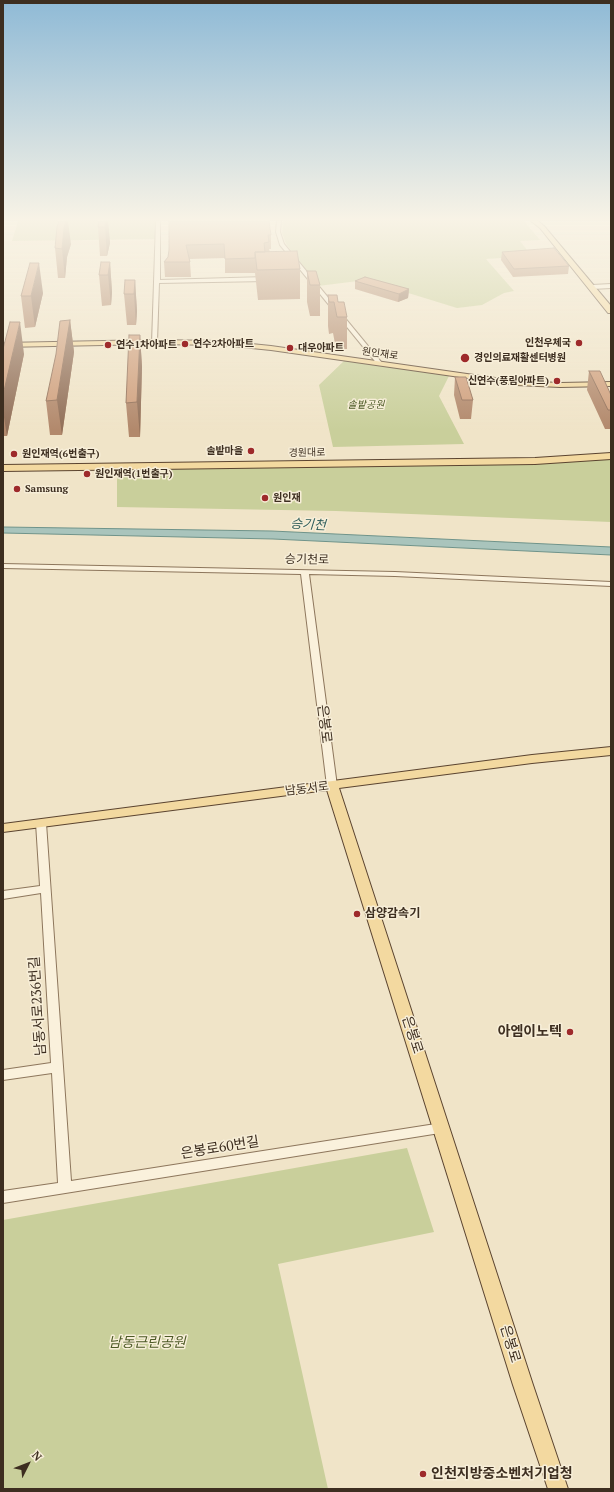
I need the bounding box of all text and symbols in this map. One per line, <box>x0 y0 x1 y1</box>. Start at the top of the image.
place label: 인천우체국 <box>525 337 571 349</box>
place label: 연수2차아파트 <box>193 338 254 350</box>
marker: 인천우체국 <box>574 338 584 348</box>
place label: 연수1차아파트 <box>116 339 177 351</box>
marker: 연수2차아파트 <box>180 339 190 349</box>
marker: 연수1차아파트 <box>103 340 113 350</box>
place label: 대우아파트 <box>298 342 344 354</box>
marker: 대우아파트 <box>285 343 295 353</box>
street label: 원인재로 <box>361 345 399 363</box>
marker: 경인의료재활센터병원 <box>459 352 471 364</box>
place label: 경인의료재활센터병원 <box>474 352 566 364</box>
place label: 신연수(풍림아파트) <box>468 375 549 387</box>
marker: 신연수(풍림아파트) <box>552 376 562 386</box>
park label: 솔밭공원 <box>348 399 384 411</box>
place label: 솔밭마을 <box>206 445 243 457</box>
marker: 솔밭마을 <box>246 446 256 456</box>
street label: 경원대로 <box>288 447 326 459</box>
place label: 원인재역(6번출구) <box>22 448 100 460</box>
marker: 원인재역(6번출구) <box>9 449 19 459</box>
place label: 원인재역(1번출구) <box>95 468 173 480</box>
marker: 원인재역(1번출구) <box>82 469 92 479</box>
place label: Samsung <box>25 483 68 495</box>
marker: Samsung <box>12 484 22 494</box>
place label: 원인재 <box>273 492 301 504</box>
marker: 원인재 <box>260 493 270 503</box>
water label: 승기천 <box>290 516 326 534</box>
street label: 승기천로 <box>285 552 329 568</box>
street label: 은봉로 <box>313 704 335 744</box>
street label: 남동서로 <box>284 779 330 799</box>
place label: 삼양감속기 <box>365 907 420 921</box>
marker: 삼양감속기 <box>352 909 362 919</box>
street label: 남동서로236번길 <box>26 956 50 1056</box>
street label: 은봉로 <box>398 1014 426 1056</box>
place label: 아엠이노텍 <box>498 1024 562 1040</box>
marker: 아엠이노텍 <box>565 1027 575 1037</box>
street label: 은봉로60번길 <box>180 1133 260 1163</box>
street label: 은봉로 <box>496 1323 524 1365</box>
park label: 남동근린공원 <box>108 1335 186 1351</box>
north arrow <box>8 1444 48 1484</box>
text: N <box>29 1448 45 1464</box>
place label: 인천지방중소벤처기업청 <box>431 1466 573 1482</box>
marker: 인천지방중소벤처기업청 <box>418 1469 428 1479</box>

